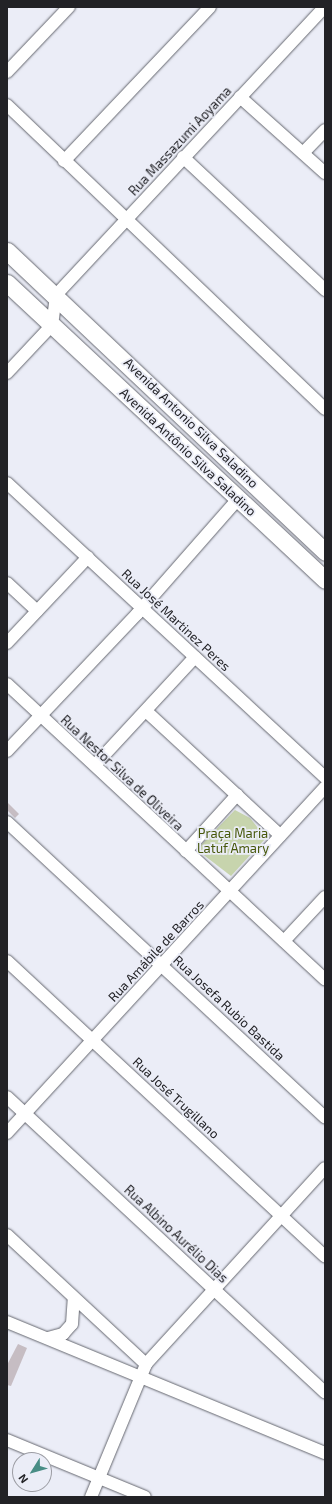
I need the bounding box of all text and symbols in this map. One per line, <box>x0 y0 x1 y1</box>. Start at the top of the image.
street label: Rua Massazumi Aoyama <box>125 83 235 199</box>
street label: Avenida Antonio Silva Saladino <box>121 355 261 491</box>
street label: Avenida Antônio Silva Saladino <box>117 385 259 519</box>
street label: Rua José Martinez Peres <box>118 566 234 674</box>
street label: Rua Nestor Silva de Oliveira <box>57 712 187 834</box>
park label: Praça Maria Latuf Amary <box>197 826 269 857</box>
street label: Rua Amábile de Barros <box>105 897 207 1005</box>
street label: Rua Josefa Rubio Bastida <box>170 952 288 1064</box>
street label: Rua José Trugillano <box>129 1054 223 1142</box>
street label: Rua Albino Aurélio Dias <box>121 1182 231 1286</box>
north arrow <box>12 1452 52 1492</box>
text: N <box>15 1472 30 1486</box>

